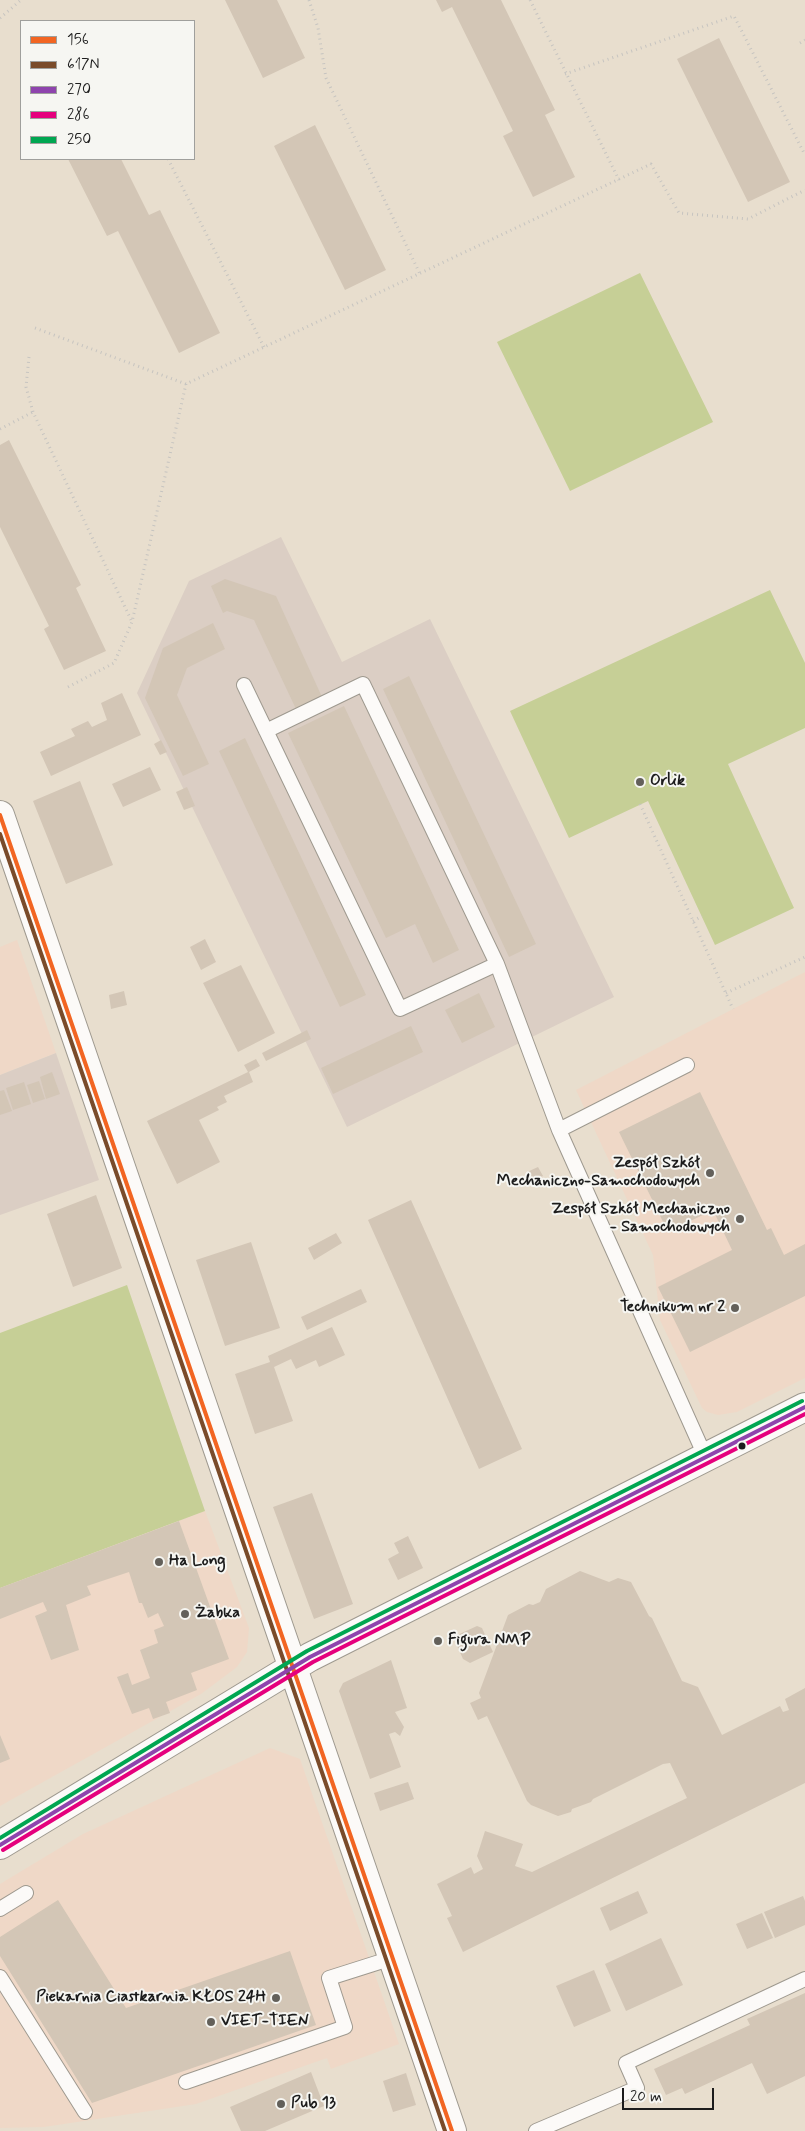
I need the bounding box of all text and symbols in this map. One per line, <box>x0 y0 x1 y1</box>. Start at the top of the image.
legend <box>20 20 195 160</box>
text: 156 <box>67 30 89 50</box>
text: 617N <box>67 55 100 75</box>
text: 270 <box>67 80 91 100</box>
text: 286 <box>67 105 90 125</box>
text: 250 <box>67 130 91 150</box>
place label: Orlik <box>650 772 685 792</box>
marker: Orlik <box>634 776 646 788</box>
place label: Zespół Szkół Mechaniczno-Samochodowych <box>497 1154 700 1192</box>
marker: Zespół Szkół Mechaniczno-Samochodowych <box>704 1167 716 1179</box>
place label: Zespół Szkół Mechaniczno - Samochodowych <box>551 1200 730 1238</box>
marker: Zespół Szkół Mechaniczno - Samochodowych <box>734 1213 746 1225</box>
place label: Technikum nr 2 <box>620 1298 725 1318</box>
marker: Technikum nr 2 <box>729 1302 741 1314</box>
unlabelled marker <box>737 1441 747 1451</box>
place label: Ha Long <box>169 1552 225 1572</box>
marker: Ha Long <box>153 1556 165 1568</box>
place label: Żabka <box>195 1604 240 1624</box>
marker: Żabka <box>179 1608 191 1620</box>
place label: Figura NMP <box>448 1631 530 1651</box>
marker: Figura NMP <box>432 1635 444 1647</box>
place label: Piekarnia Ciastkarnia KŁOS 24H <box>36 1988 266 2008</box>
marker: Piekarnia Ciastkarnia KŁOS 24H <box>270 1992 282 2004</box>
place label: VIET-TIEN <box>221 2012 309 2032</box>
marker: VIET-TIEN <box>205 2016 217 2028</box>
scale bar <box>625 2078 718 2110</box>
text: 20 m <box>630 2087 662 2107</box>
place label: Pub 13 <box>291 2094 336 2114</box>
marker: Pub 13 <box>275 2098 287 2110</box>

